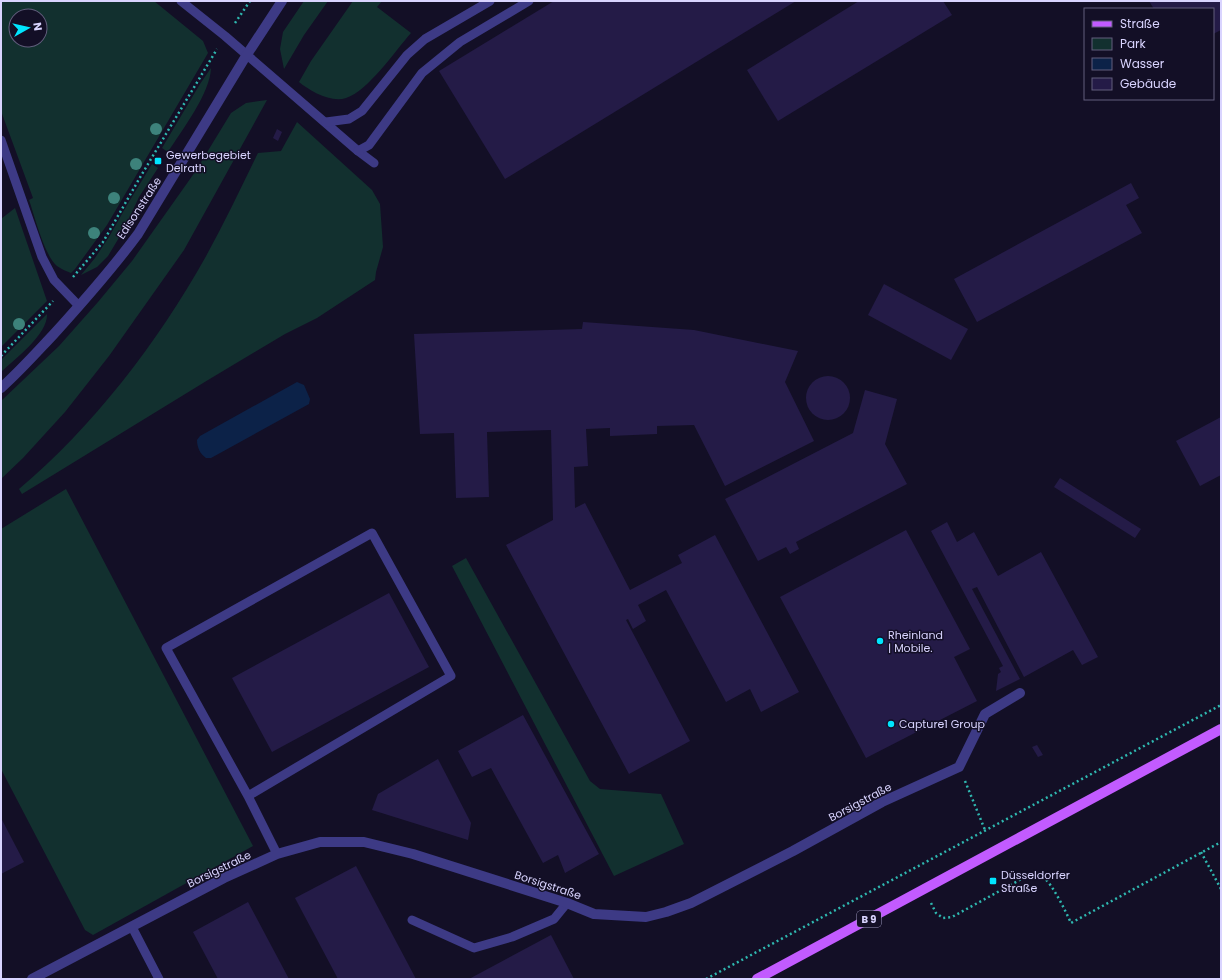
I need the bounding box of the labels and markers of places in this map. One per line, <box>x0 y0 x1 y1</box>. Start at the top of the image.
place label: Gewerbegebiet Delrath <box>166 147 251 176</box>
marker: Gewerbegebiet Delrath <box>153 156 163 166</box>
place label: Rheinland | Mobile. <box>888 627 943 656</box>
marker: Rheinland | Mobile. <box>875 636 885 646</box>
place label: Capture1 Group <box>899 716 985 732</box>
marker: Capture1 Group <box>886 719 896 729</box>
place label: Düsseldorfer Straße <box>1001 867 1070 896</box>
marker: Düsseldorfer Straße <box>988 876 998 886</box>

